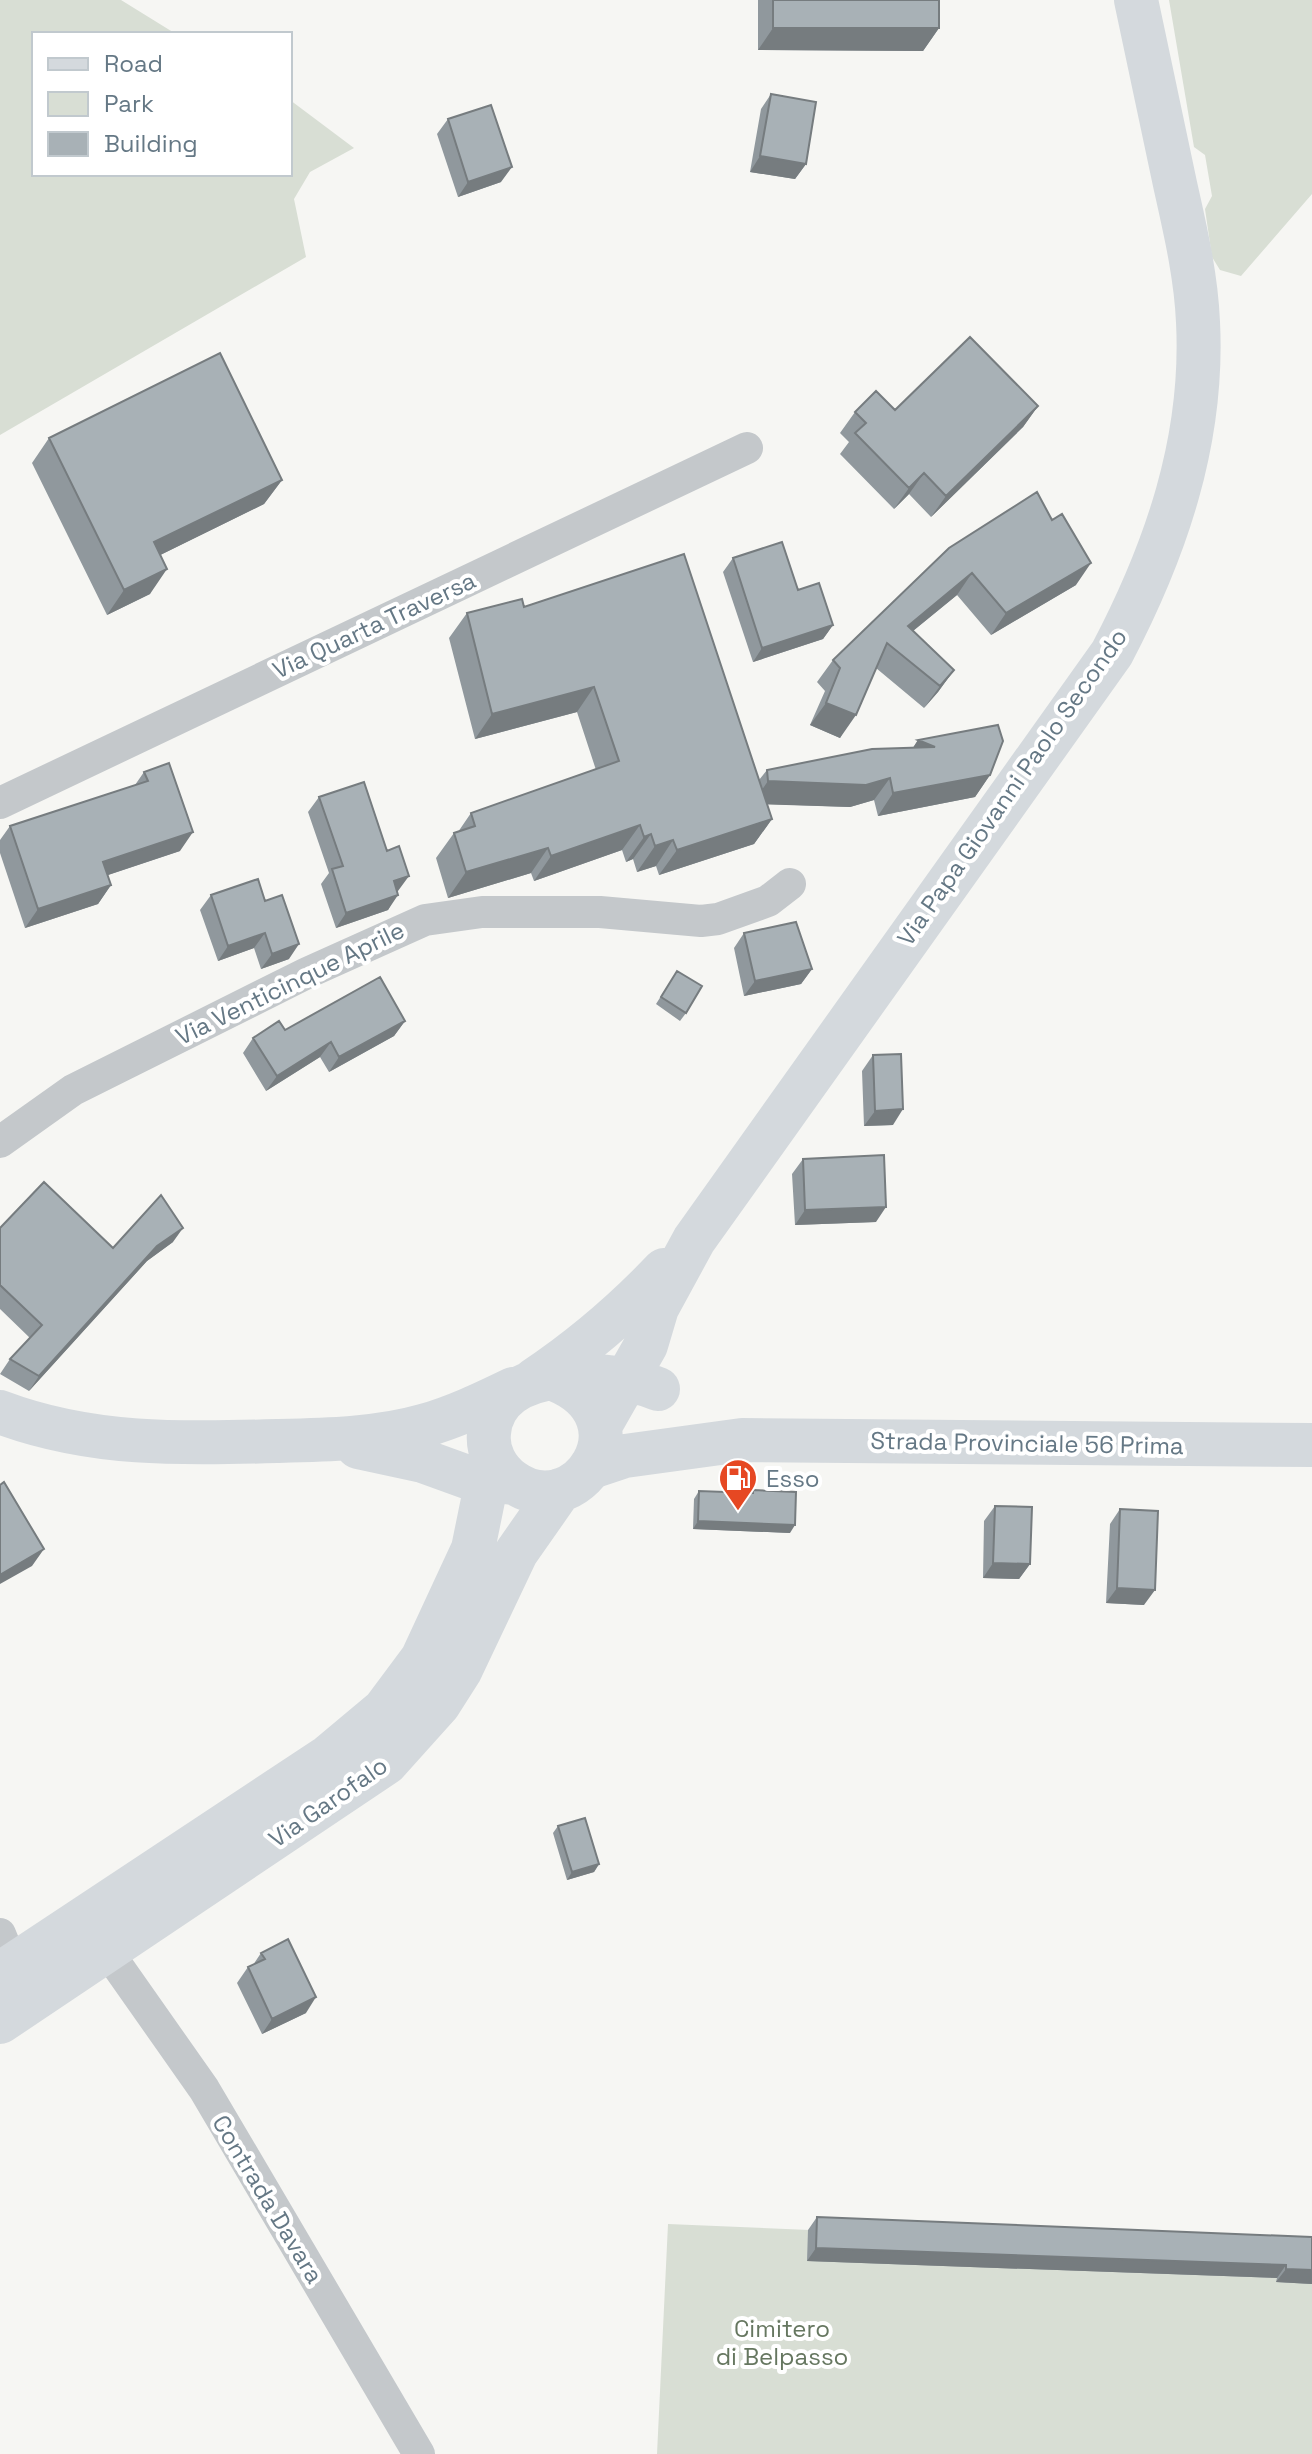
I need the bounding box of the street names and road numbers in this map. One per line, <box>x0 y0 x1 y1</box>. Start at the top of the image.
street label: Via Quarta Traversa <box>268 564 481 686</box>
street label: Via Papa Giovanni Paolo Secondo <box>890 622 1134 952</box>
street label: Via Venticinque Aprile <box>171 914 409 1052</box>
street label: Strada Provinciale 56 Prima <box>870 1425 1184 1461</box>
street label: Via Garofalo <box>262 1750 394 1854</box>
street label: Contrada Davara <box>206 2109 331 2289</box>

